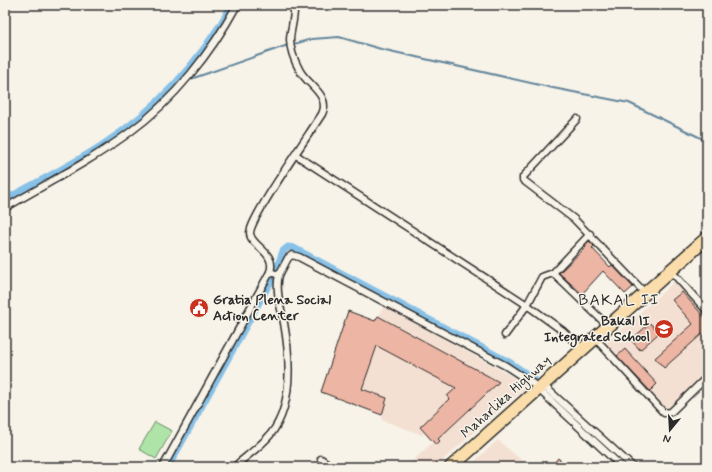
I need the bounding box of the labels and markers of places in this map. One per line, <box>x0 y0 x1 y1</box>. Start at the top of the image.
place label: Gratia Plena Social Action Center <box>213 291 331 325</box>
public building icon: Gratia Plena Social Action Center <box>188 297 210 319</box>
place label: Bakal II Integrated School <box>544 312 651 348</box>
school or university icon: Bakal II Integrated School <box>653 318 675 340</box>

